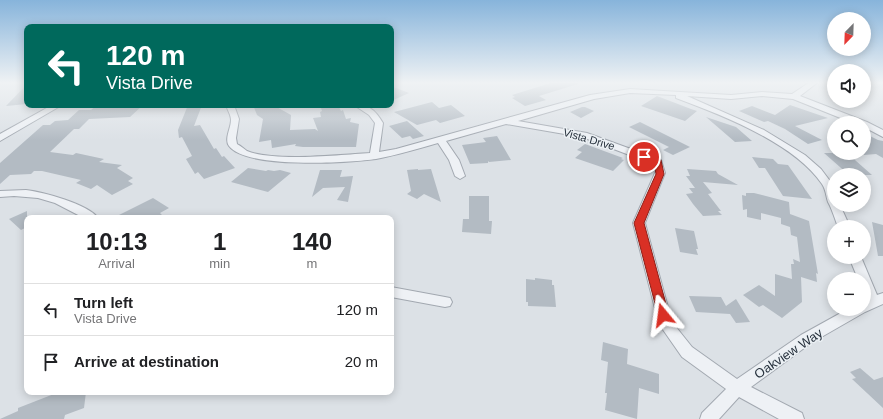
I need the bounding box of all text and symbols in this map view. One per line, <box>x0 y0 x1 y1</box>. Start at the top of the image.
north arrow <box>827 12 871 56</box>
map controls <box>827 12 871 316</box>
icon: left <box>40 40 92 92</box>
text: 120 m <box>106 40 185 71</box>
button: sound <box>827 64 871 108</box>
text: Vista Drive <box>106 73 193 93</box>
button: search <box>827 116 871 160</box>
street label: Vista Drive <box>562 126 616 152</box>
pin <box>627 140 661 174</box>
icon: arrive <box>633 146 655 168</box>
button: layers <box>827 168 871 212</box>
button: + <box>827 220 871 264</box>
text: 10:13 <box>86 228 147 255</box>
text: 1 <box>213 228 226 255</box>
text: 140 <box>292 228 332 255</box>
text: Arrival <box>98 256 135 271</box>
text: min <box>209 256 230 271</box>
text: m <box>307 256 317 271</box>
button: − <box>827 272 871 316</box>
text: Turn left <box>74 294 133 311</box>
position arrow <box>642 294 684 336</box>
icon: left <box>40 299 62 321</box>
text: 120 m <box>336 301 378 318</box>
text: Vista Drive <box>74 311 137 326</box>
street label: Oakview Way <box>751 325 826 382</box>
icon: arrive <box>40 351 62 373</box>
text: Arrive at destination <box>74 353 219 370</box>
text: 20 m <box>345 353 378 370</box>

